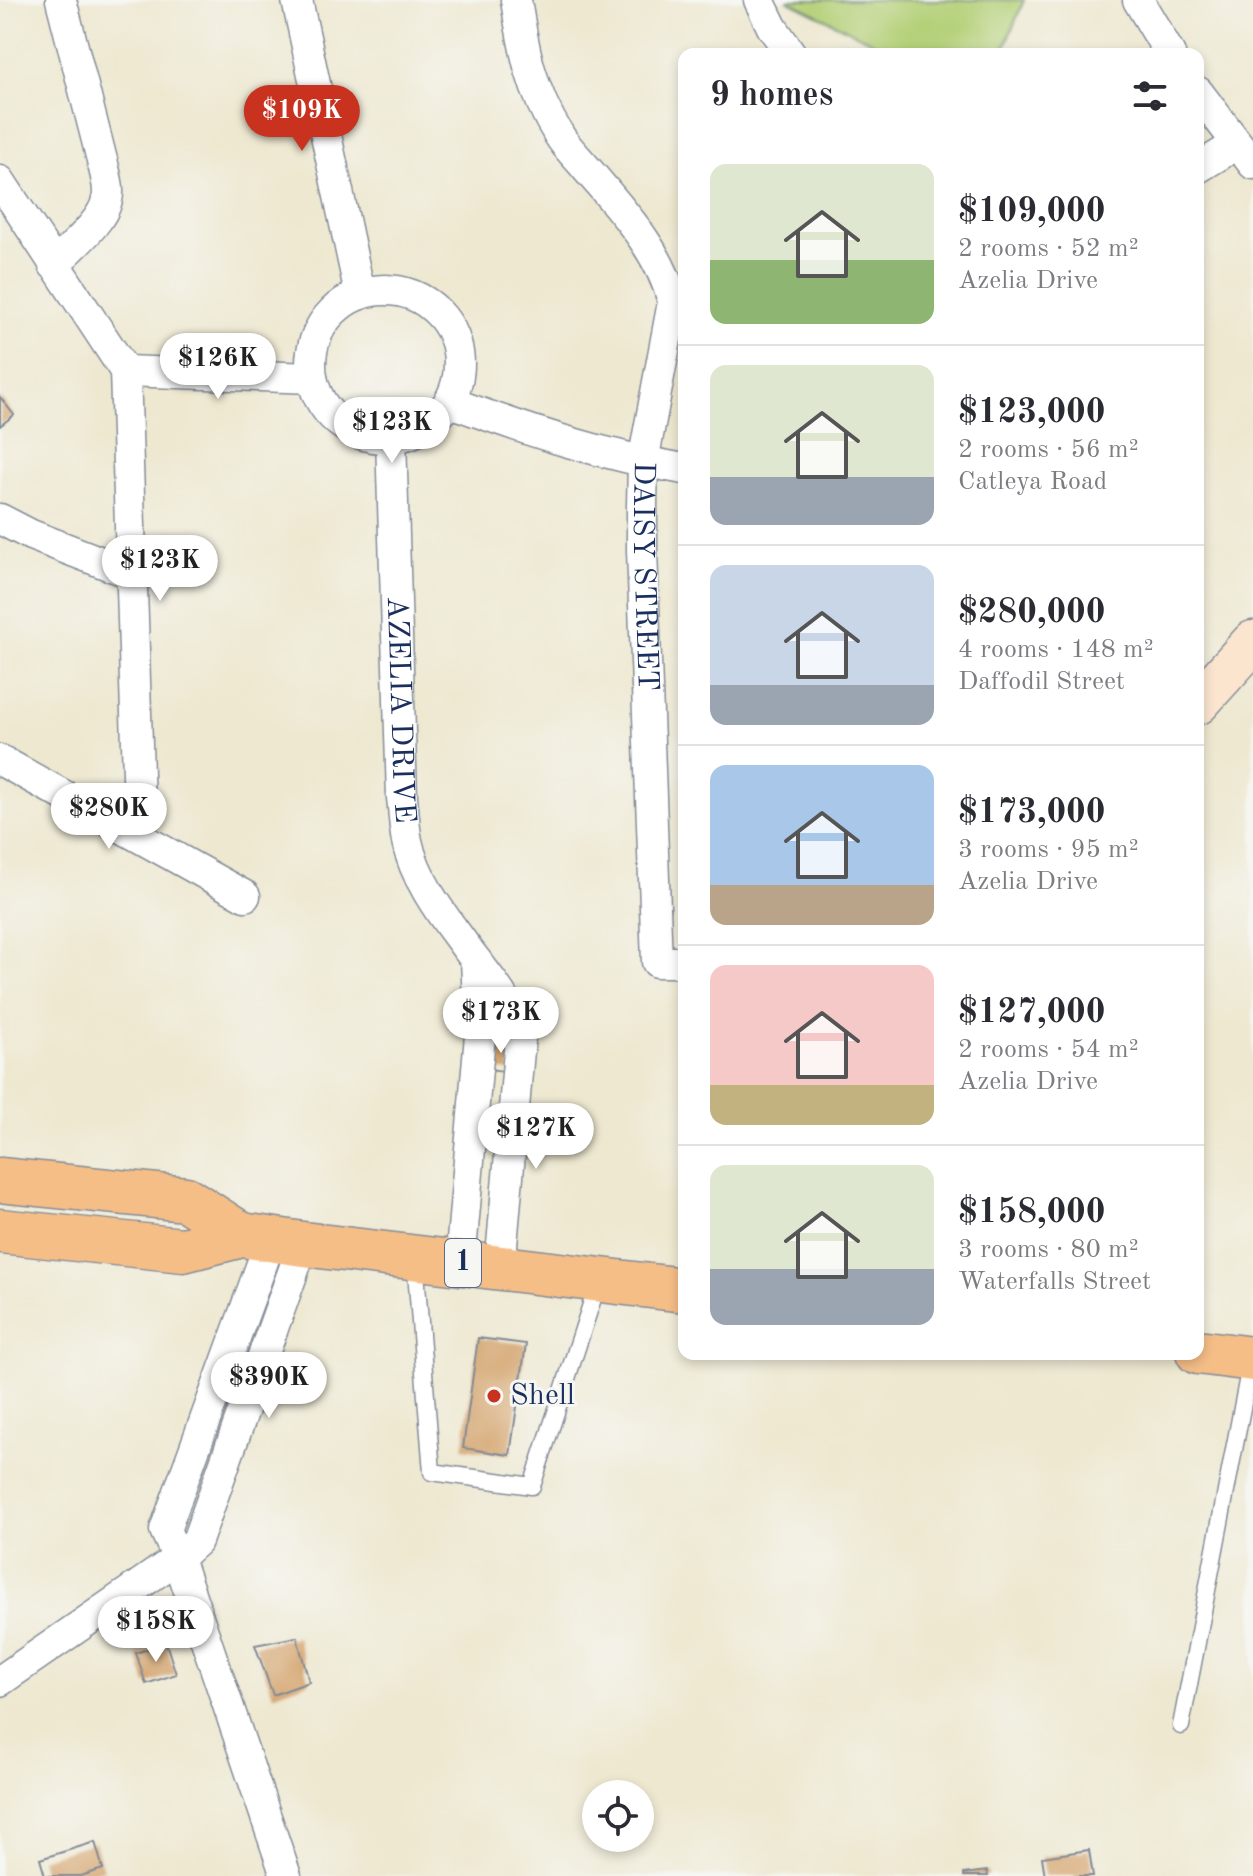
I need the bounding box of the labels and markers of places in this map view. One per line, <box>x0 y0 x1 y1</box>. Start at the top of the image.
pin: $109K <box>246 85 358 153</box>
pin: $126K <box>162 333 274 401</box>
pin: $123K <box>336 397 448 465</box>
pin: $123K <box>104 535 216 603</box>
pin: $280K <box>53 783 165 851</box>
pin: $173K <box>445 987 557 1055</box>
pin: $127K <box>480 1103 592 1171</box>
pin: $390K <box>213 1352 325 1420</box>
place label: Shell <box>510 1381 575 1411</box>
marker: Shell <box>485 1387 503 1405</box>
pin: $158K <box>100 1596 212 1664</box>

